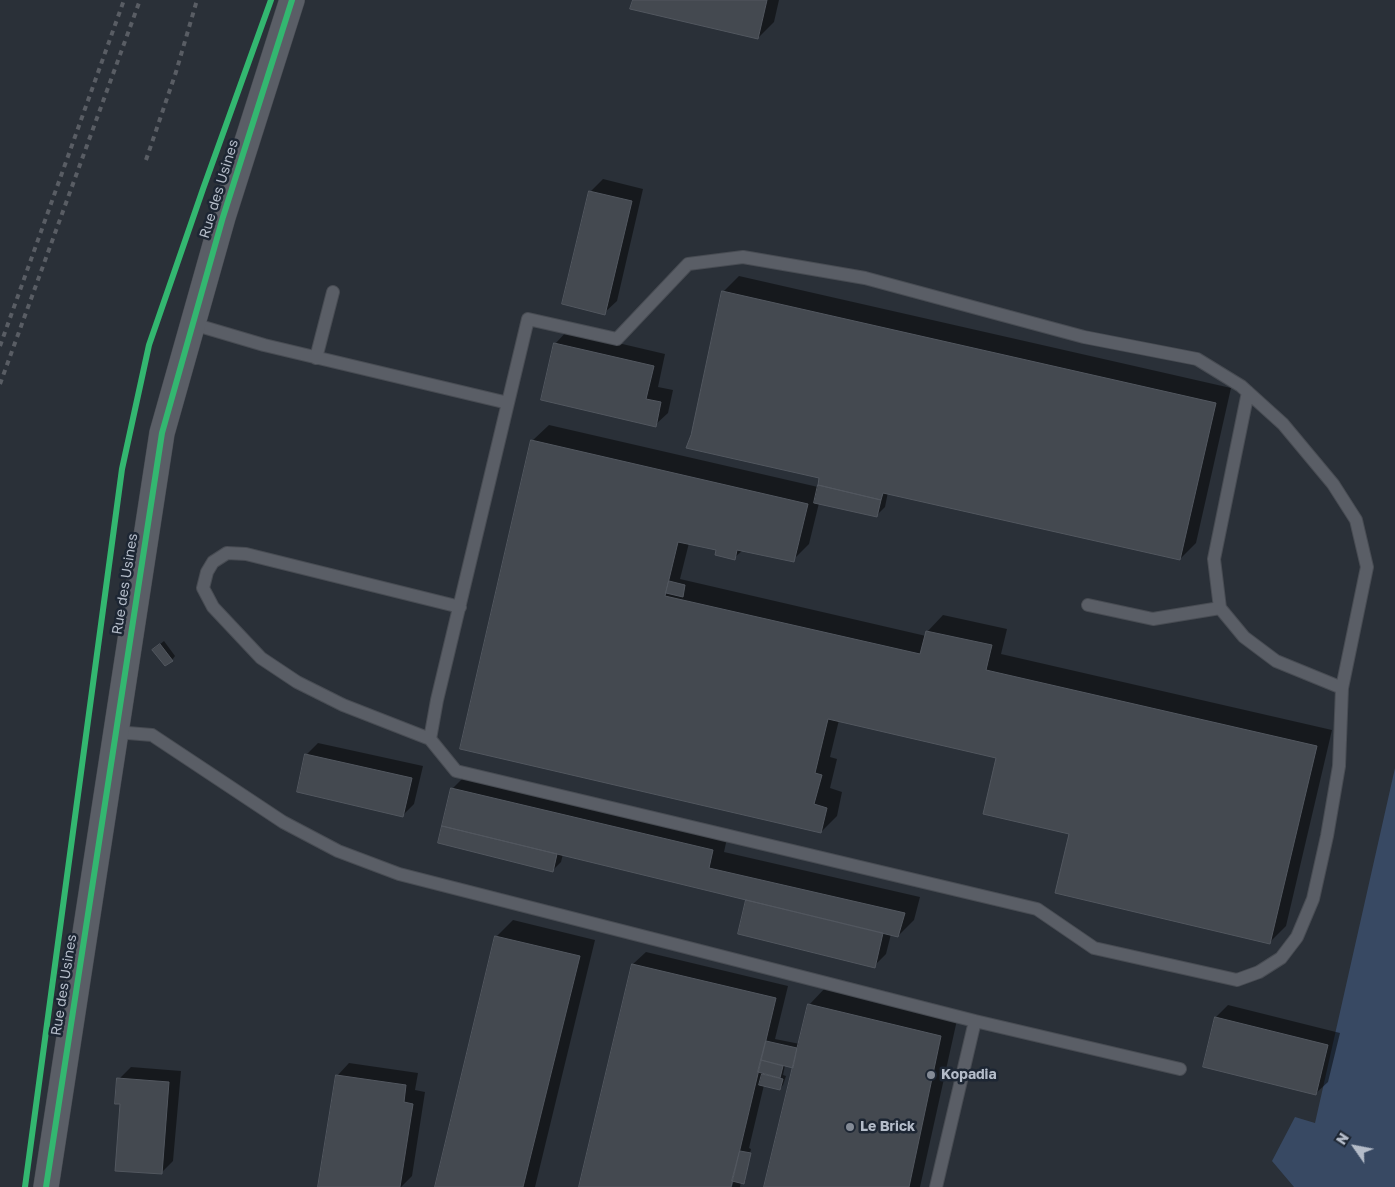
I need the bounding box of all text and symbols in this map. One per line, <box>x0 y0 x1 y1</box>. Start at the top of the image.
street label: Rue des Usines <box>196 138 242 240</box>
street label: Rue des Usines <box>109 532 141 636</box>
street label: Rue des Usines <box>48 933 80 1037</box>
place label: Kopadia <box>941 1067 997 1083</box>
marker: Kopadia <box>925 1069 937 1081</box>
place label: Le Brick <box>860 1119 915 1135</box>
marker: Le Brick <box>844 1121 856 1133</box>
north arrow <box>1330 1122 1380 1172</box>
text: N <box>1332 1129 1352 1148</box>

